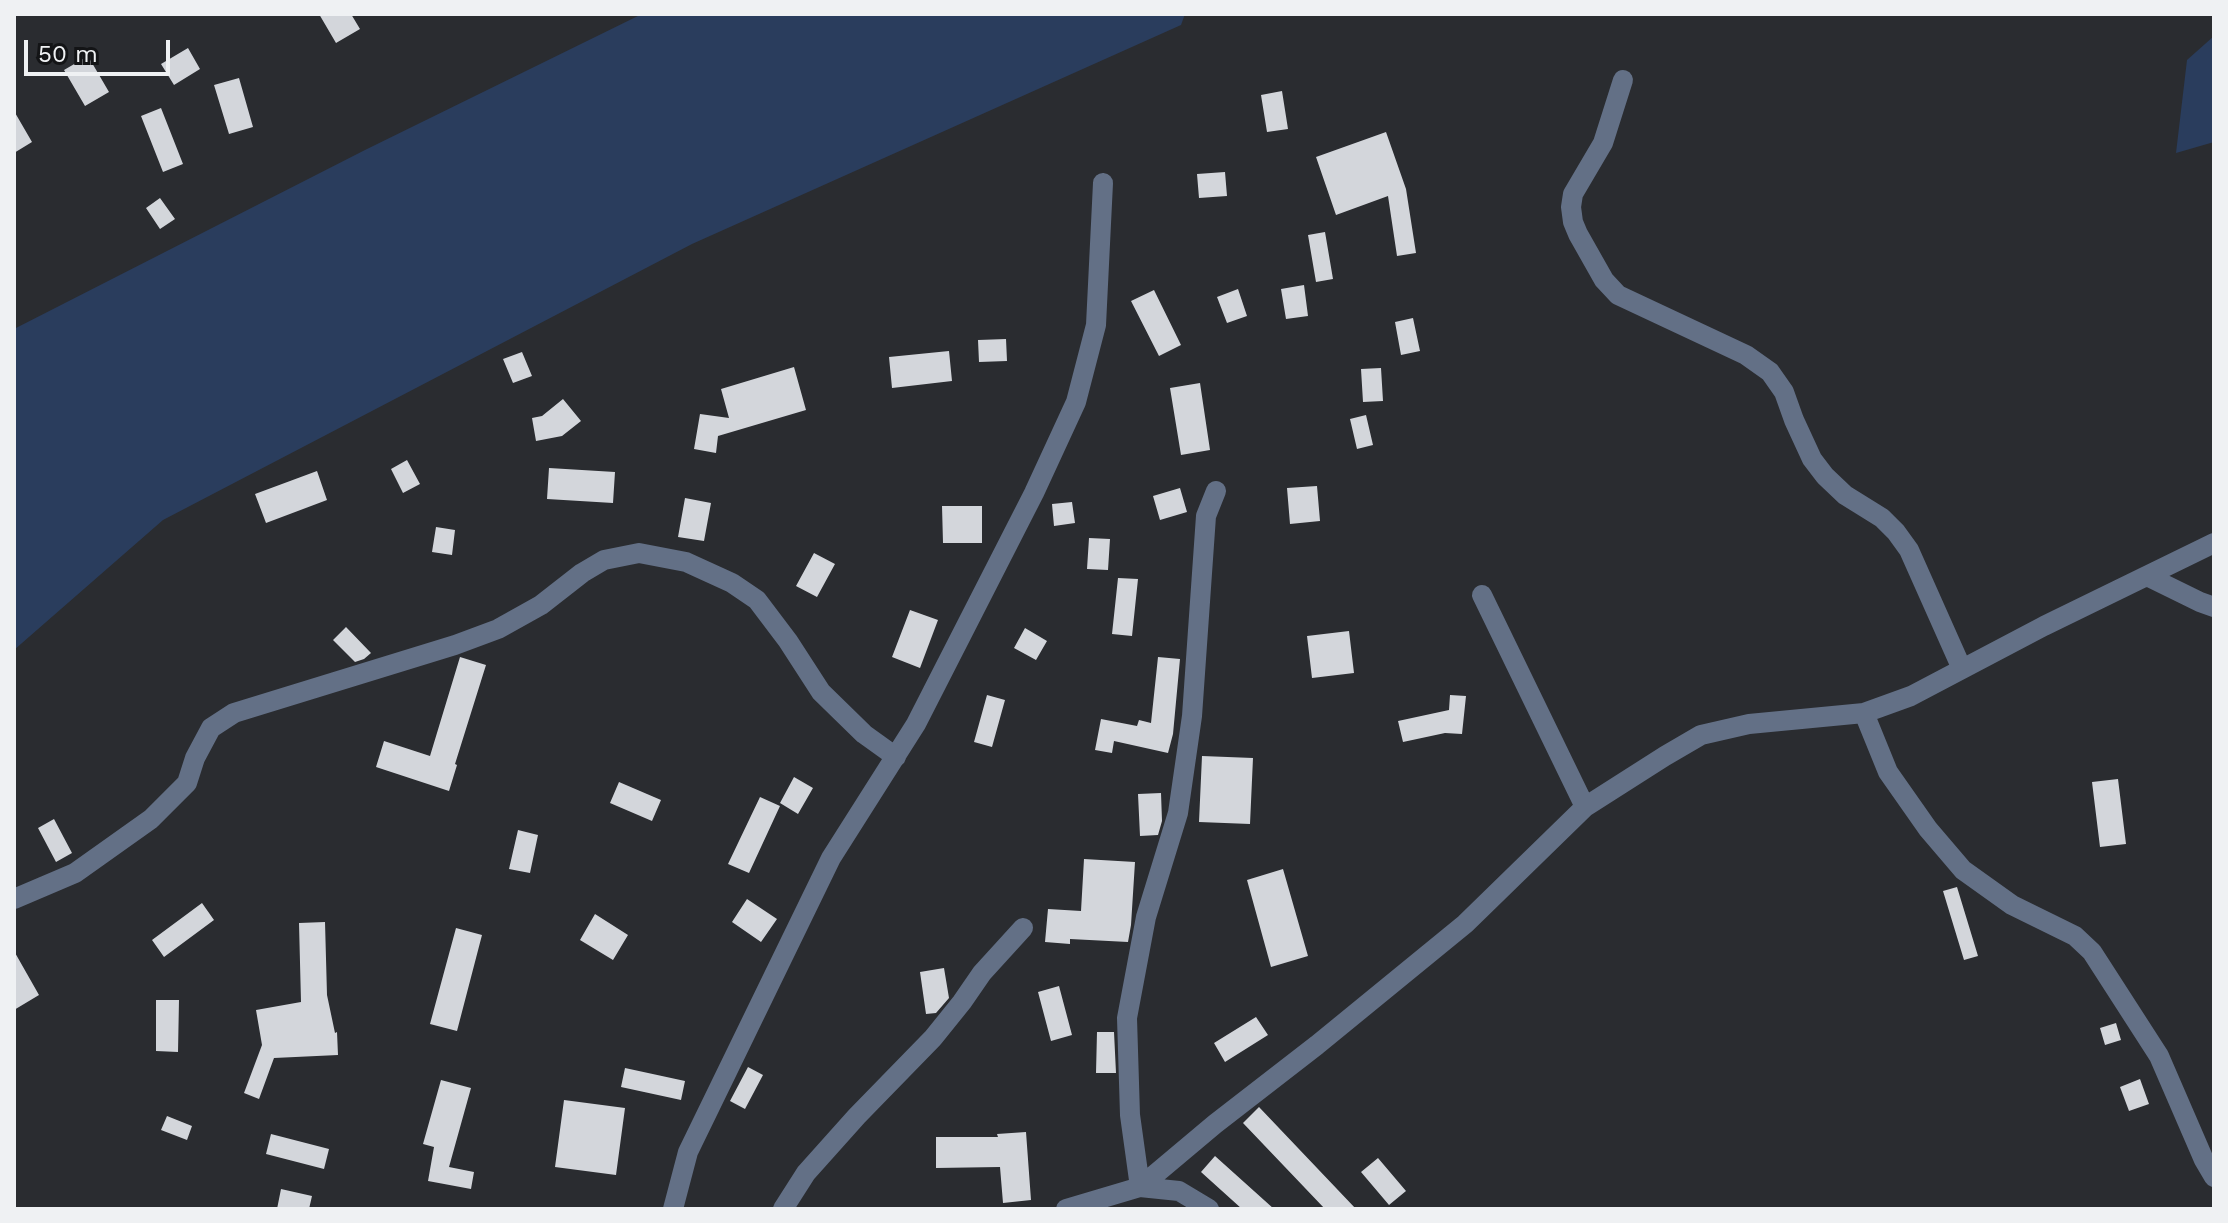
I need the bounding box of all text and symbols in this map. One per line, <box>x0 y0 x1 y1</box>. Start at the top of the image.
scale bar <box>28 24 174 74</box>
text: 50 m <box>38 40 98 68</box>

